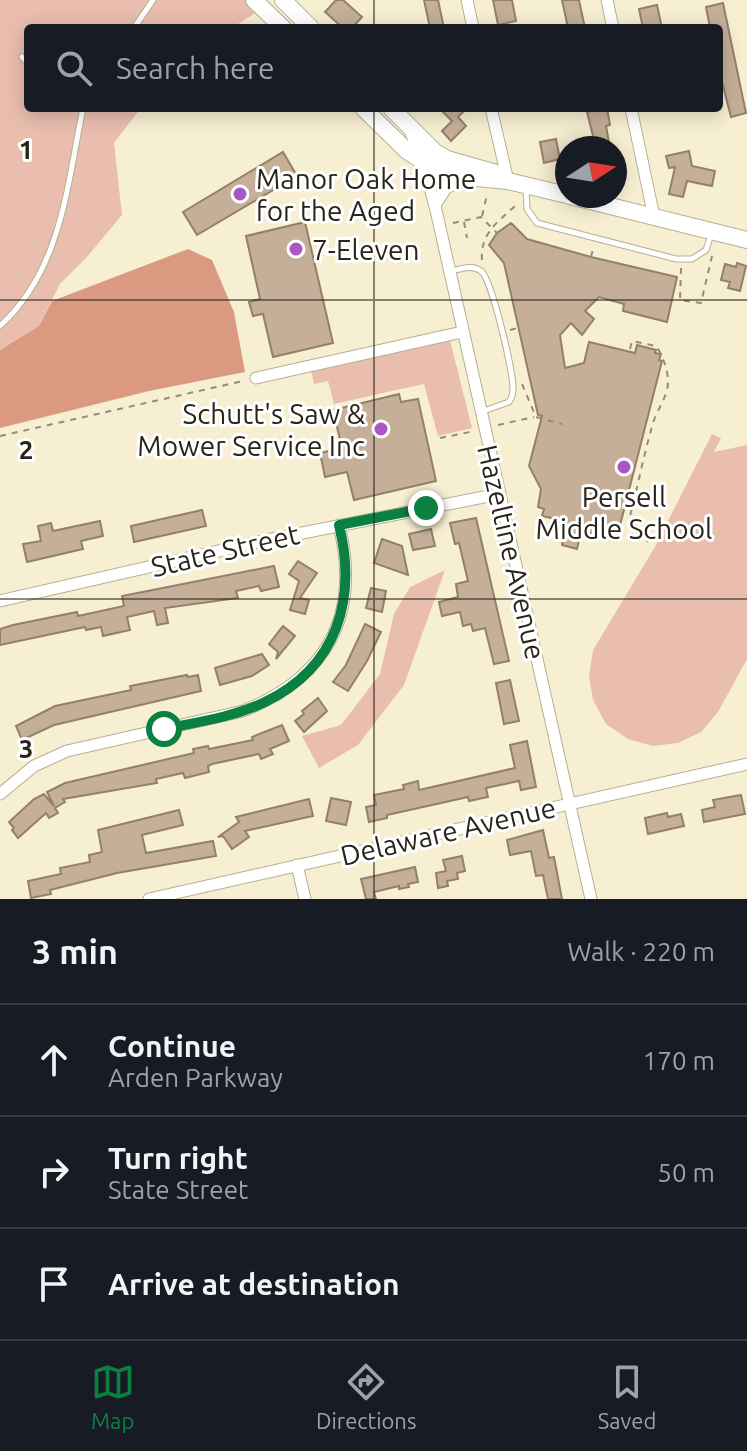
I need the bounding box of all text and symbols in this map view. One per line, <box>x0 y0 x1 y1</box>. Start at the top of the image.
search box <box>24 24 723 112</box>
icon: search <box>52 46 96 90</box>
text: Search here <box>116 51 275 85</box>
text: 1 <box>19 135 33 164</box>
north arrow <box>555 136 627 208</box>
place label: Manor Oak Home for the Aged <box>256 163 476 226</box>
marker: Manor Oak Home for the Aged <box>231 185 249 203</box>
place label: 7-Eleven <box>312 234 419 265</box>
marker: 7-Eleven <box>287 240 305 258</box>
place label: Schutt's Saw & Mower Service Inc <box>137 398 366 461</box>
marker: Schutt's Saw & Mower Service Inc <box>372 420 390 438</box>
text: 2 <box>19 435 33 464</box>
street label: Hazeltine Avenue <box>472 442 552 662</box>
marker: Persell Middle School <box>615 458 633 476</box>
place label: Persell Middle School <box>536 481 712 544</box>
route end <box>408 490 444 526</box>
street label: State Street <box>148 518 302 582</box>
route start <box>146 711 182 747</box>
text: 3 <box>19 734 33 763</box>
street label: Delaware Avenue <box>337 791 559 871</box>
text: 3 min <box>32 932 118 970</box>
text: Walk · 220 m <box>567 937 715 966</box>
text: Continue <box>108 1029 236 1063</box>
icon: ahead <box>32 1038 76 1082</box>
text: 170 m <box>643 1046 715 1075</box>
text: Arden Parkway <box>108 1063 283 1092</box>
text: Turn right <box>108 1141 248 1175</box>
icon: right <box>32 1150 76 1194</box>
text: 50 m <box>657 1158 715 1187</box>
text: State Street <box>108 1175 248 1204</box>
icon: arrive <box>32 1262 76 1306</box>
text: Arrive at destination <box>108 1267 400 1301</box>
tab: Map <box>91 1360 135 1433</box>
tab: Directions <box>316 1360 416 1433</box>
tab: Saved <box>598 1360 656 1433</box>

